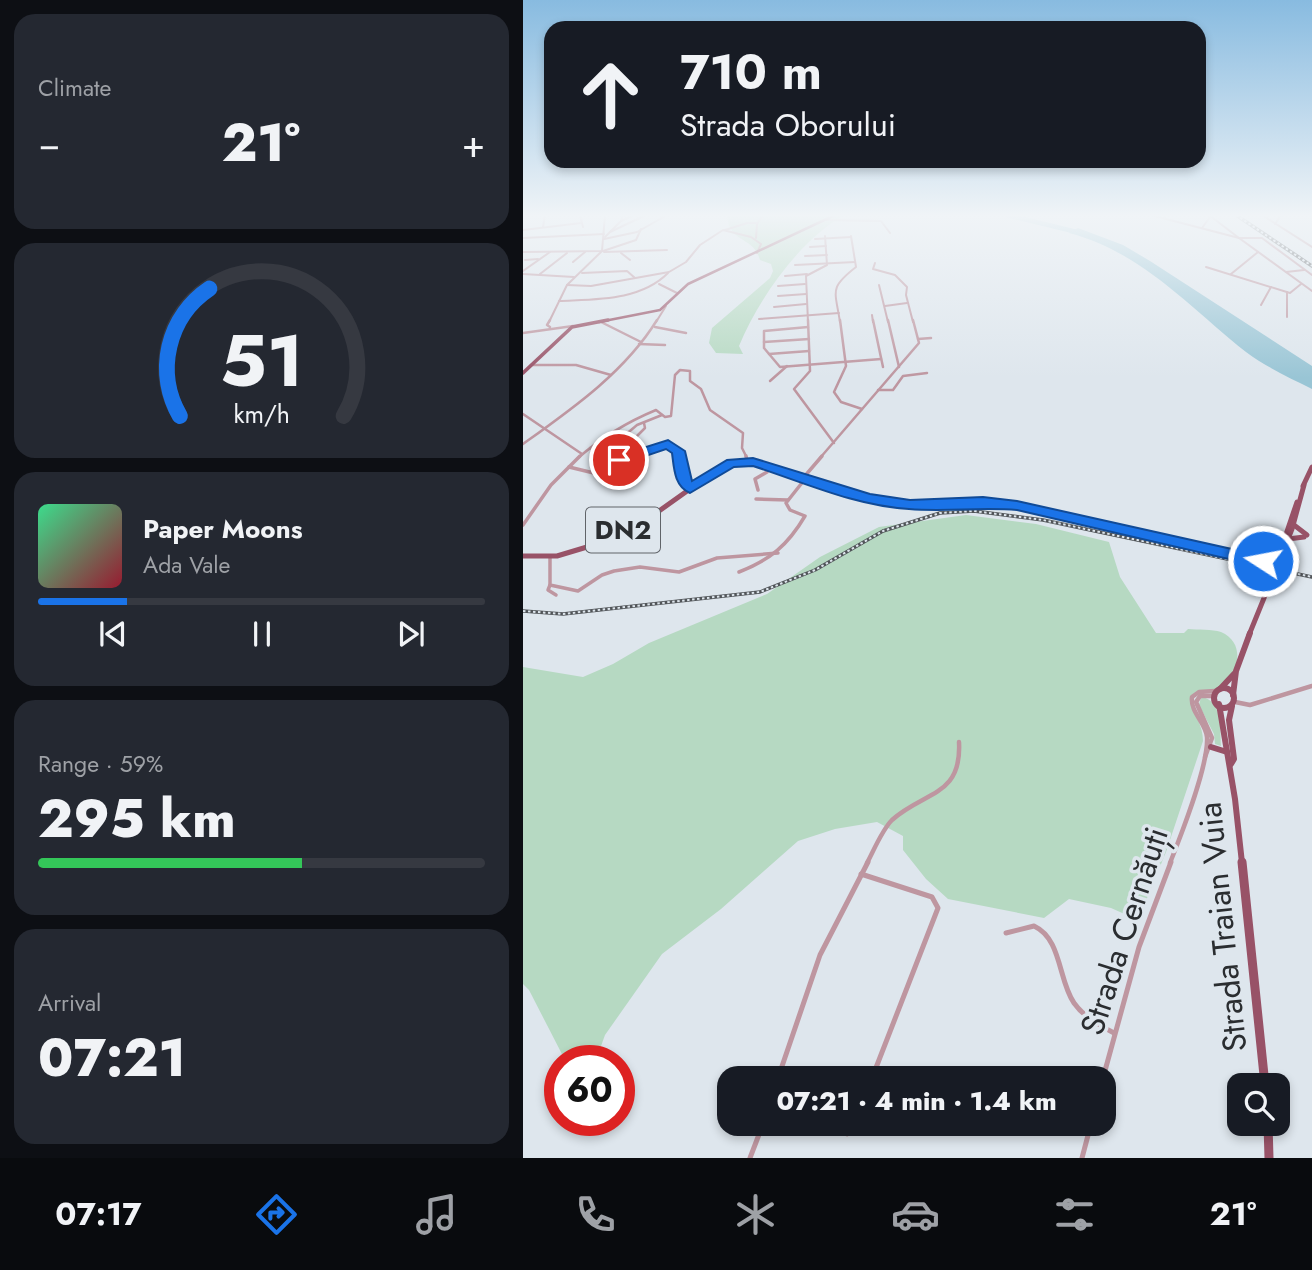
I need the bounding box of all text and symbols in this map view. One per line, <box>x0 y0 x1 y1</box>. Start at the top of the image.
text: 710 m <box>680 37 822 107</box>
icon: ahead <box>565 49 656 140</box>
text: Climate <box>38 71 111 105</box>
text: Strada Oborului <box>680 102 896 148</box>
text: 21° <box>222 105 300 181</box>
text: − <box>38 116 60 171</box>
text: + <box>462 116 485 171</box>
text: 51 <box>219 309 304 414</box>
text: km/h <box>233 396 290 432</box>
pin <box>589 430 649 490</box>
icon: arrive <box>600 441 638 479</box>
road number: DN2 <box>586 508 660 552</box>
text: Paper Moons <box>143 510 303 548</box>
position arrow <box>1226 524 1300 598</box>
text: Ada Vale <box>143 548 230 582</box>
icon: previous <box>94 615 132 653</box>
icon: pause <box>243 615 281 653</box>
icon: next <box>392 615 430 653</box>
text: Range · 59% <box>38 747 163 781</box>
text: 295 km <box>38 781 236 857</box>
street label: Strada Traian Vuia <box>1186 800 1258 1054</box>
street label: Strada Cernăuți <box>1068 821 1180 1041</box>
text: Arrival <box>38 986 101 1020</box>
text: 07:21 <box>38 1020 186 1096</box>
speed limit sign: 60 <box>544 1045 635 1136</box>
map controls <box>1227 1073 1290 1136</box>
button: search <box>1227 1073 1290 1136</box>
text: 07:21 · 4 min · 1.4 km <box>776 1082 1057 1120</box>
icon: directions <box>252 1190 301 1239</box>
icon: music <box>412 1190 461 1239</box>
icon: phone <box>571 1190 620 1239</box>
icon: climate <box>731 1190 780 1239</box>
icon: car <box>891 1190 940 1239</box>
icon: filters <box>1050 1190 1099 1239</box>
text: 07:17 <box>55 1191 142 1237</box>
text: 21° <box>1210 1191 1257 1237</box>

